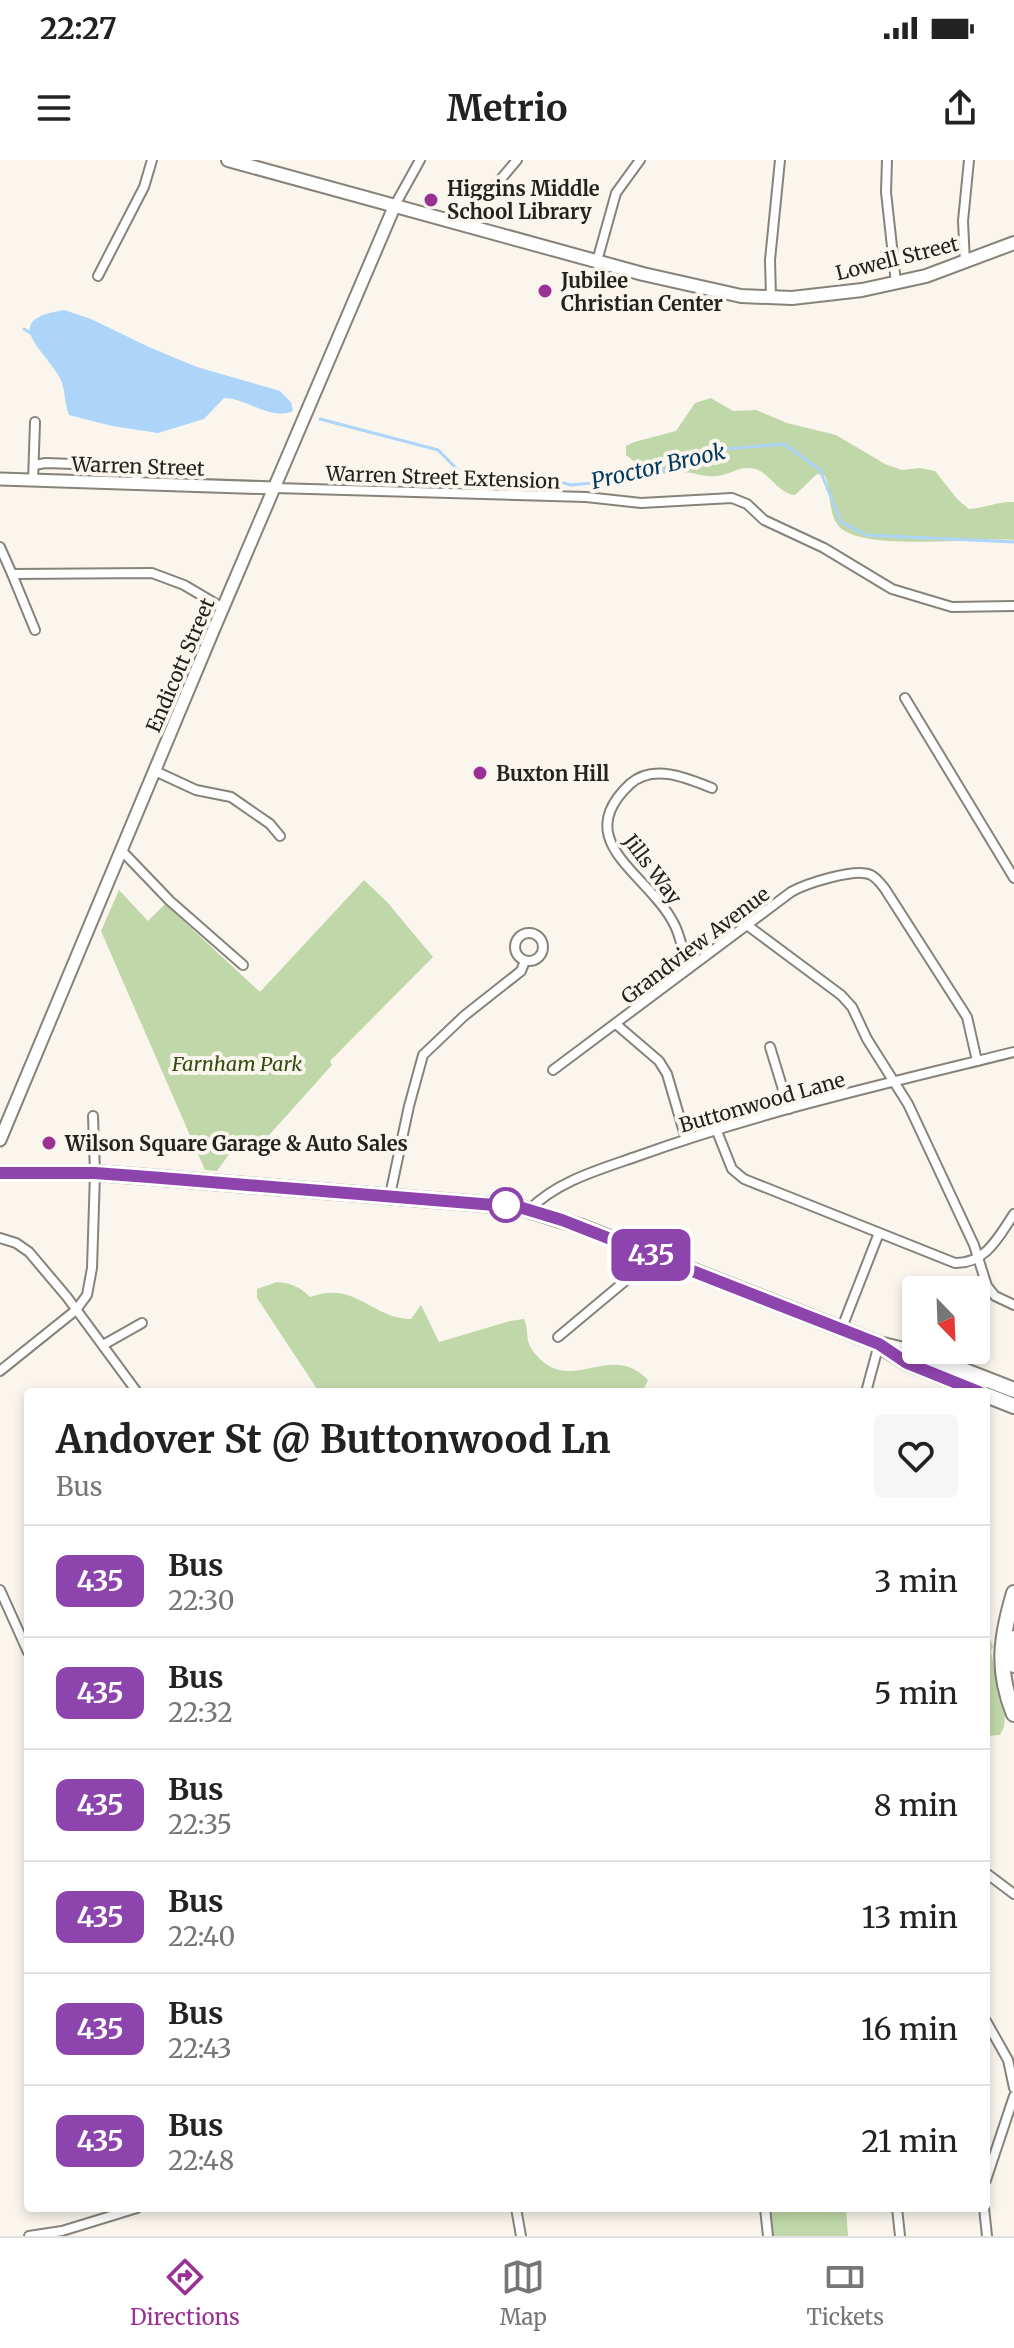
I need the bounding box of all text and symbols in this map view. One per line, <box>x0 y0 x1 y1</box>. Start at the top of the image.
text: 22:27 <box>40 9 117 47</box>
icon: menu <box>32 86 76 130</box>
text: Metrio <box>447 86 567 131</box>
icon: share <box>938 86 982 130</box>
place label: Higgins Middle School Library <box>447 176 600 224</box>
marker: Higgins Middle School Library <box>422 191 440 209</box>
street label: Lowell Street <box>833 231 961 285</box>
place label: Jubilee Christian Center <box>560 268 723 316</box>
marker: Jubilee Christian Center <box>536 282 554 300</box>
water label: Proctor Brook <box>588 437 728 495</box>
street label: Warren Street <box>70 451 205 481</box>
street label: Warren Street Extension <box>324 460 561 494</box>
street label: Endicott Street <box>140 594 220 736</box>
place label: Buxton Hill <box>496 761 610 786</box>
marker: Buxton Hill <box>471 764 489 782</box>
street label: Jills Way <box>618 828 688 909</box>
street label: Grandview Avenue <box>616 881 774 1009</box>
park label: Farnham Park <box>171 1051 302 1076</box>
street label: Buttonwood Lane <box>676 1066 848 1138</box>
place label: Wilson Square Garage & Auto Sales <box>64 1131 408 1156</box>
marker: Wilson Square Garage & Auto Sales <box>40 1134 58 1152</box>
unlabelled marker <box>489 1188 523 1222</box>
line badge: 435 <box>605 1229 697 1281</box>
text: 435 <box>627 1237 675 1273</box>
north arrow <box>902 1276 990 1364</box>
map controls <box>902 1276 990 1364</box>
button: heart <box>874 1414 958 1498</box>
text: Andover St @ Buttonwood Ln <box>56 1416 611 1463</box>
text: Bus <box>56 1470 102 1503</box>
text: Bus <box>168 1546 224 1584</box>
text: 3 min <box>874 1562 958 1600</box>
text: 435 <box>76 1563 124 1599</box>
text: 22:30 <box>168 1584 235 1617</box>
text: Bus <box>168 1658 224 1696</box>
text: 5 min <box>874 1674 958 1712</box>
text: 435 <box>76 1675 124 1711</box>
text: 22:32 <box>168 1696 233 1729</box>
text: Bus <box>168 1770 224 1808</box>
text: 8 min <box>874 1786 958 1824</box>
text: 435 <box>76 1787 124 1823</box>
text: 22:35 <box>168 1808 232 1841</box>
text: Bus <box>168 1882 224 1920</box>
text: 13 min <box>862 1898 958 1936</box>
text: 435 <box>76 1899 124 1935</box>
text: 22:40 <box>168 1920 235 1953</box>
text: Bus <box>168 1994 224 2032</box>
text: 16 min <box>861 2010 958 2048</box>
text: 435 <box>76 2011 124 2047</box>
text: 22:43 <box>168 2032 232 2065</box>
text: Bus <box>168 2106 224 2144</box>
text: 21 min <box>861 2122 958 2160</box>
text: 435 <box>76 2123 124 2159</box>
text: 22:48 <box>168 2144 234 2177</box>
tab: Directions <box>130 2255 240 2331</box>
tab: Map <box>500 2255 547 2331</box>
tab: Tickets <box>806 2255 884 2331</box>

